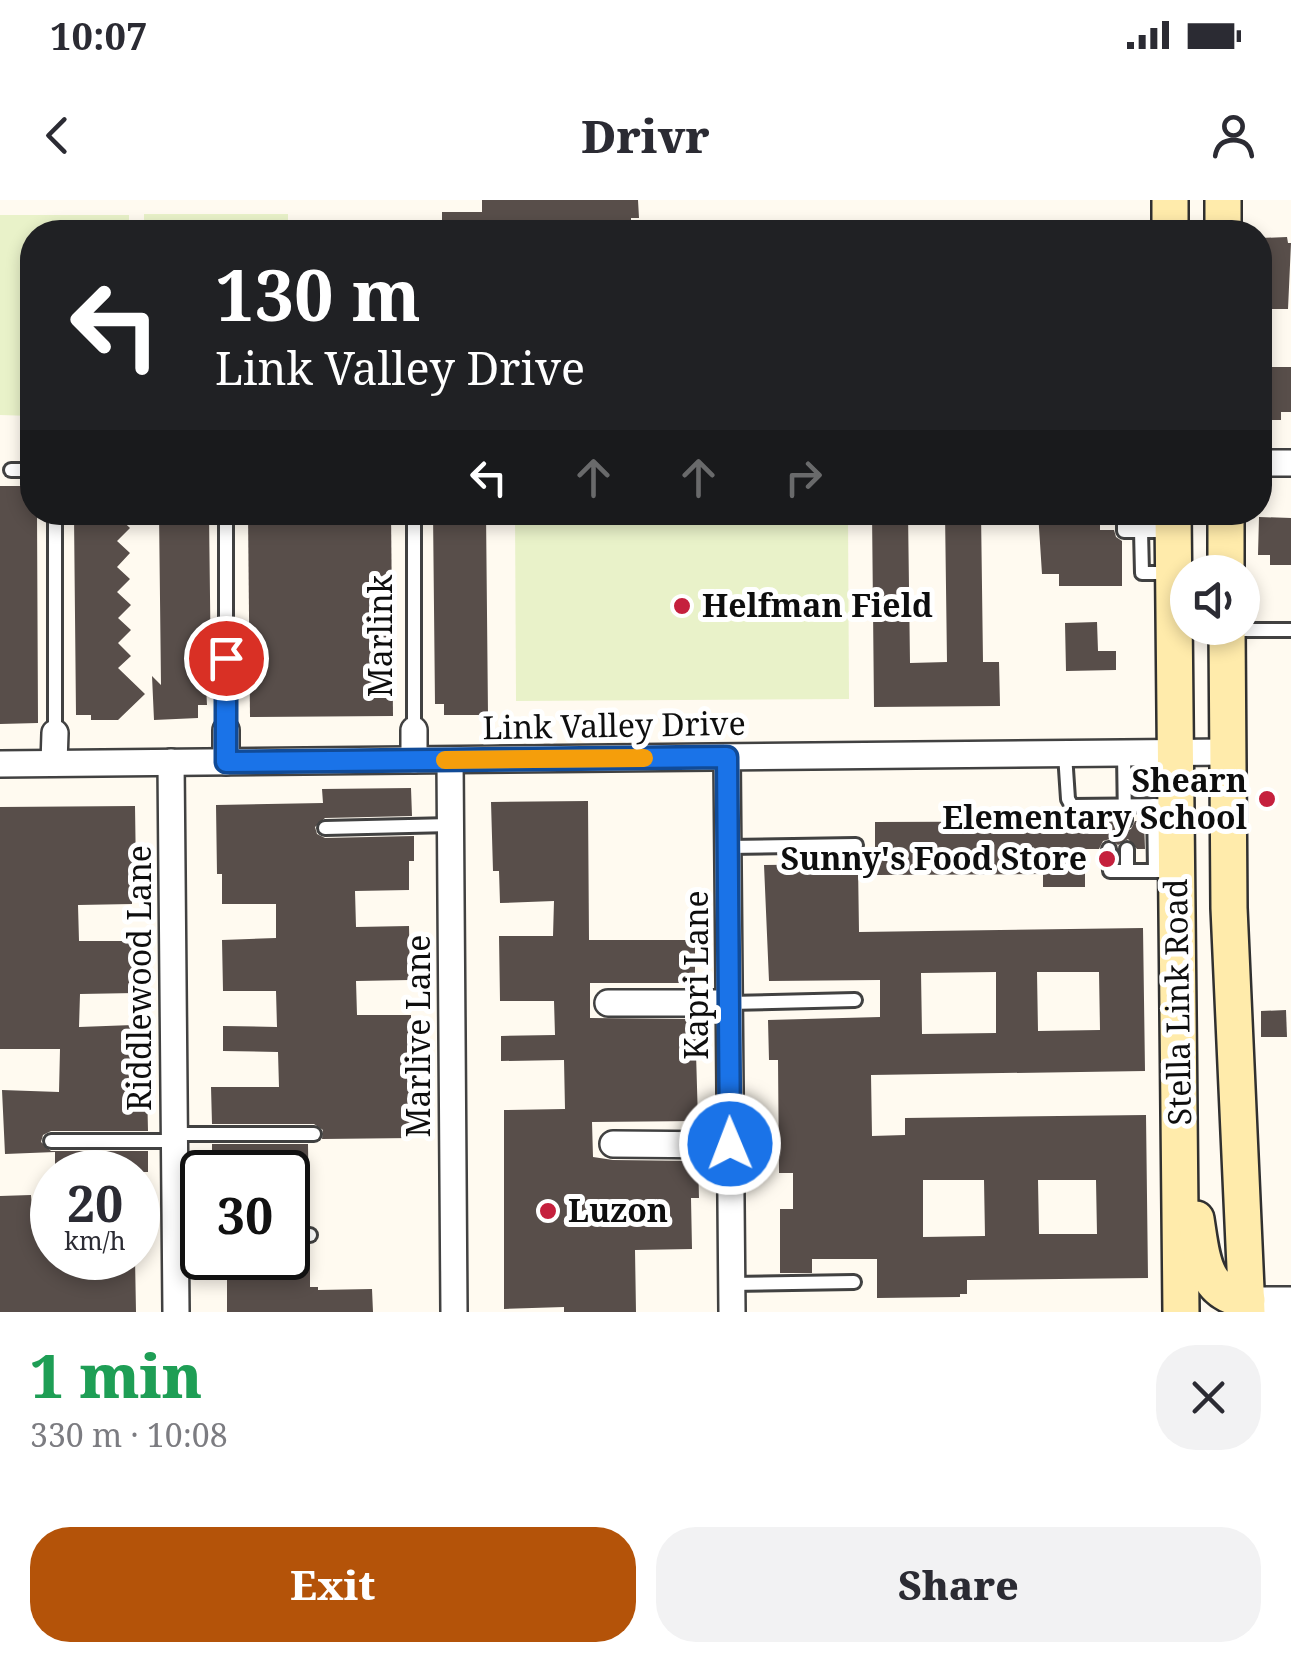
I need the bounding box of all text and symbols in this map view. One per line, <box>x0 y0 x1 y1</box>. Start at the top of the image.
text: 10:07 <box>50 9 147 61</box>
text: Drivr <box>581 105 710 166</box>
icon: back <box>30 108 85 163</box>
icon: person <box>1206 108 1261 163</box>
text: 130 m <box>215 246 421 342</box>
icon: left <box>50 260 180 390</box>
text: Link Valley Drive <box>215 337 585 398</box>
icon: left <box>461 450 516 505</box>
icon: ahead <box>566 450 621 505</box>
icon: ahead <box>671 450 726 505</box>
icon: right <box>776 450 831 505</box>
map controls <box>1170 555 1260 645</box>
button: sound <box>1170 555 1260 645</box>
street label: Marlink <box>358 574 401 697</box>
place label: Helfman Field <box>702 583 933 626</box>
marker: Helfman Field <box>671 595 693 617</box>
pin <box>184 616 269 701</box>
icon: arrive <box>199 631 254 686</box>
street label: Link Valley Drive <box>482 701 746 748</box>
place label: Shearn Elementary School <box>942 758 1247 838</box>
marker: Shearn Elementary School <box>1256 788 1278 810</box>
place label: Sunny's Food Store <box>780 836 1087 879</box>
street label: Riddlewood Lane <box>117 845 160 1111</box>
marker: Sunny's Food Store <box>1096 848 1118 870</box>
street label: Stella Link Road <box>1153 878 1200 1126</box>
street label: Kapri Lane <box>674 890 717 1060</box>
street label: Marlive Lane <box>396 935 439 1137</box>
position arrow <box>678 1092 782 1196</box>
speed limit sign: 30 <box>180 1150 310 1280</box>
text: 20 <box>67 1169 123 1237</box>
place label: Luzon <box>568 1188 668 1231</box>
marker: Luzon <box>537 1200 559 1222</box>
text: km/h <box>64 1223 126 1257</box>
text: 1 min <box>30 1334 202 1416</box>
button: close <box>1156 1345 1261 1450</box>
text: 330 m · 10:08 <box>30 1413 228 1456</box>
button: Exit <box>30 1527 636 1642</box>
button: Share <box>656 1527 1261 1642</box>

